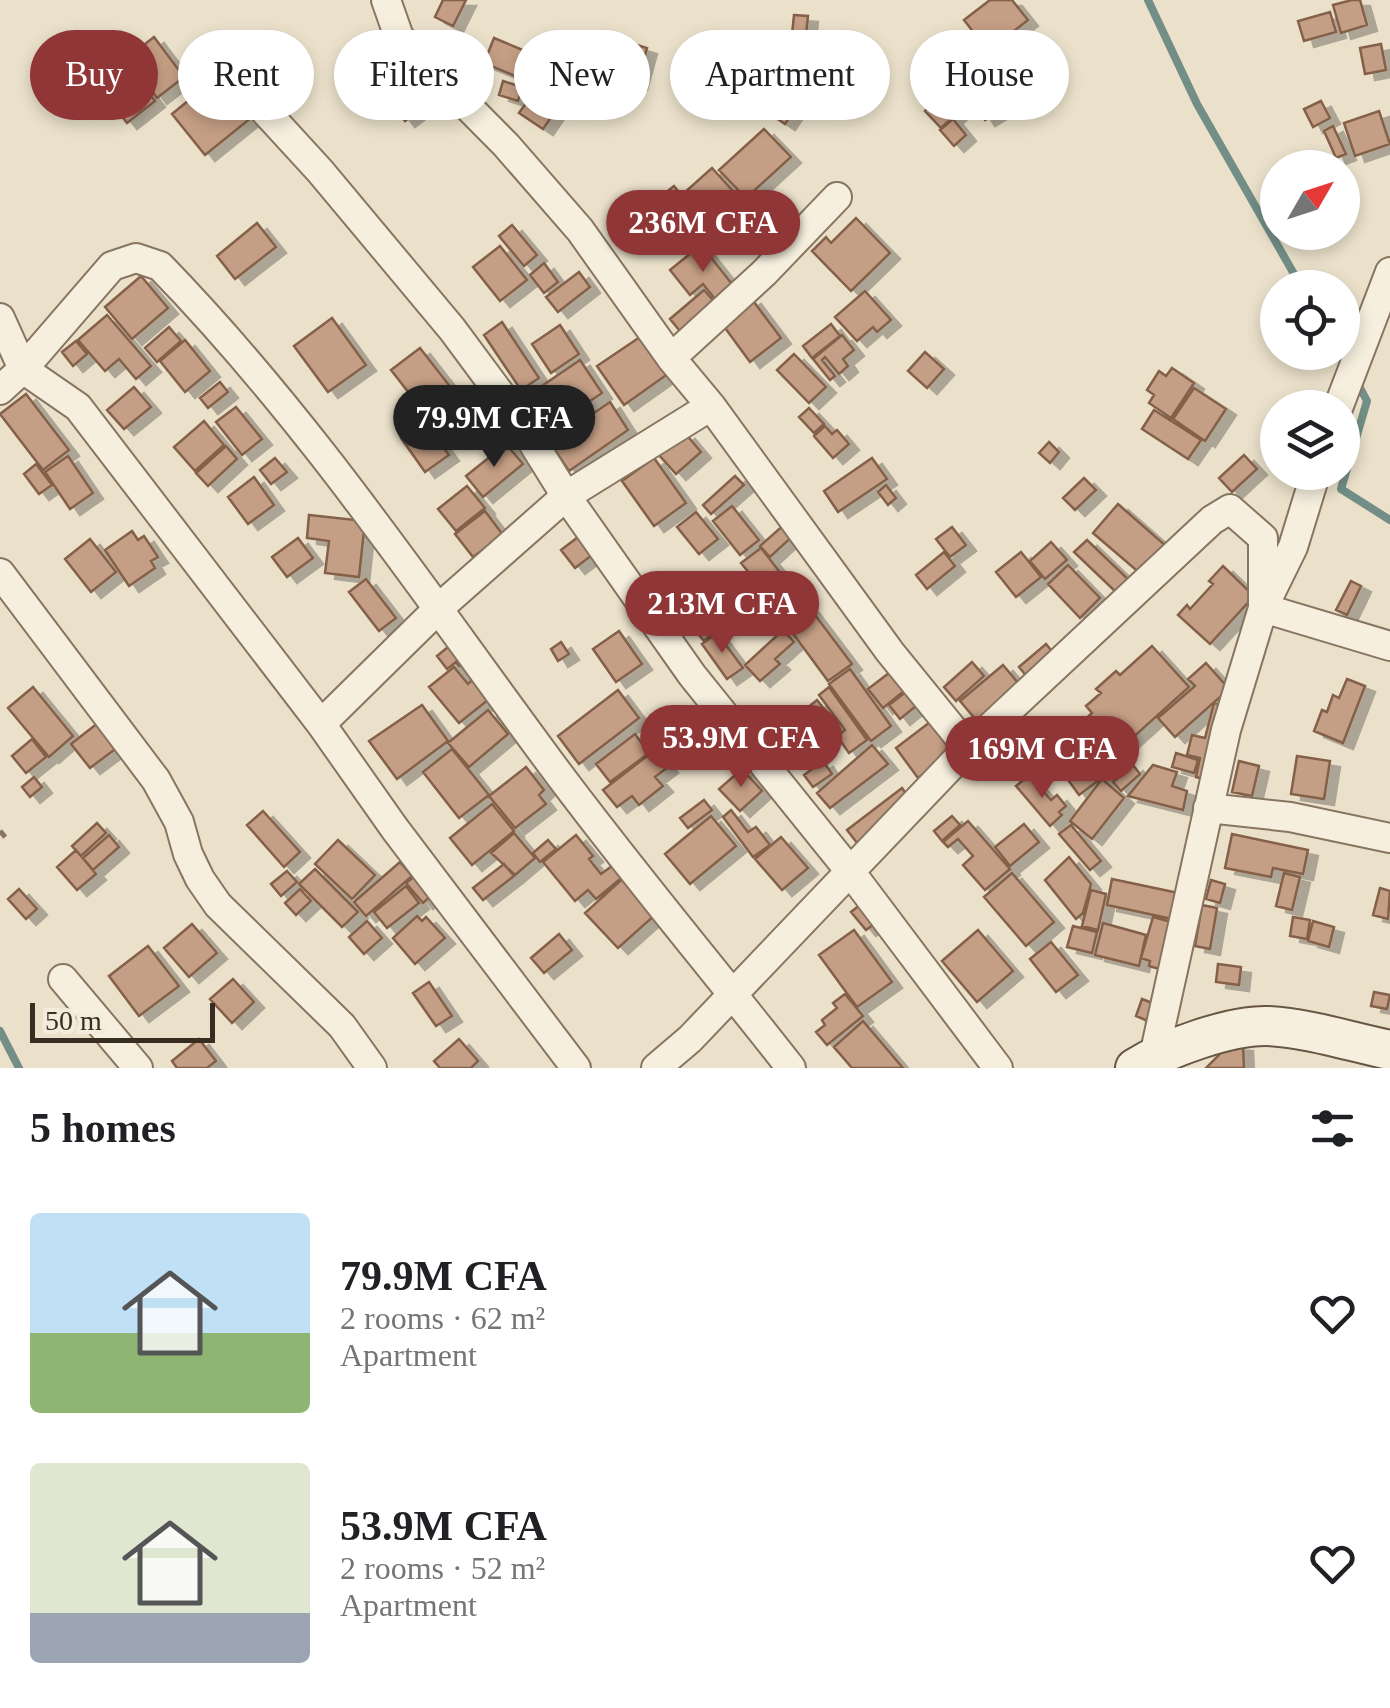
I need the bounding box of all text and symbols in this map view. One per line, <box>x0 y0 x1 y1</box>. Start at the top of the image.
chip: Buy <box>30 30 158 120</box>
chip: Rent <box>178 30 314 120</box>
chip: Filters <box>334 30 494 120</box>
chip: New <box>514 30 650 120</box>
chip: Apartment <box>670 30 890 120</box>
chip: House <box>910 30 1069 120</box>
north arrow <box>1260 150 1360 250</box>
map controls <box>1260 150 1360 490</box>
pin: 236M CFA <box>600 190 806 275</box>
text: 236M CFA <box>628 204 778 240</box>
button: locate <box>1260 270 1360 370</box>
pin: 79.9M CFA <box>380 385 608 470</box>
button: layers <box>1260 390 1360 490</box>
text: 79.9M CFA <box>415 399 573 435</box>
pin: 213M CFA <box>619 571 825 656</box>
text: 213M CFA <box>647 585 797 621</box>
pin: 53.9M CFA <box>627 705 855 790</box>
pin: 169M CFA <box>939 716 1145 801</box>
text: 53.9M CFA <box>662 719 820 755</box>
text: 169M CFA <box>967 730 1117 766</box>
scale bar <box>30 998 215 1042</box>
text: 50 m <box>45 1005 102 1036</box>
icon: filters <box>1305 1101 1360 1156</box>
text: 5 homes <box>30 1105 176 1151</box>
icon: home <box>110 1253 230 1373</box>
text: 79.9M CFA <box>340 1253 547 1299</box>
icon: heart <box>1305 1286 1360 1341</box>
text: 2 rooms · 62 m² <box>340 1300 545 1336</box>
text: Apartment <box>340 1337 477 1373</box>
icon: home <box>110 1503 230 1623</box>
text: 53.9M CFA <box>340 1503 547 1549</box>
icon: heart <box>1305 1536 1360 1591</box>
text: 2 rooms · 52 m² <box>340 1550 545 1586</box>
text: Apartment <box>340 1587 477 1623</box>

